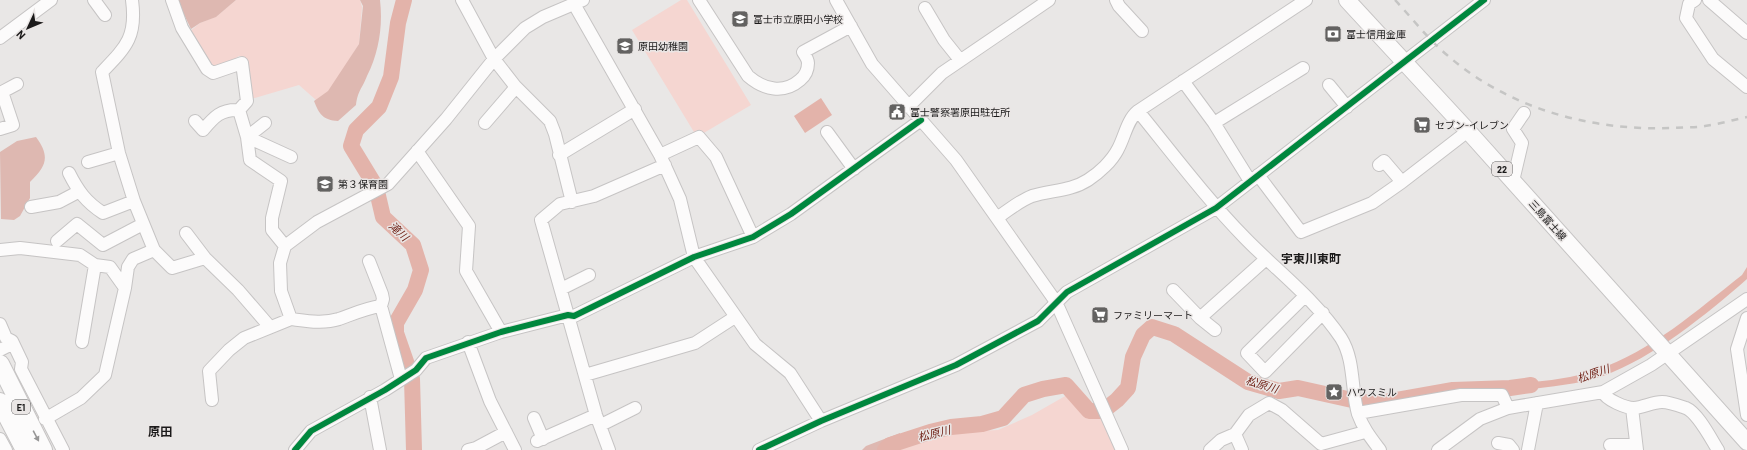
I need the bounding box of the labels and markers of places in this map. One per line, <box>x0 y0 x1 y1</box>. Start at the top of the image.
school or university icon: 富士市立原田小学校 <box>730 9 750 29</box>
place label: 富士市立原田小学校 <box>753 13 843 25</box>
bank icon: 富士信用金庫 <box>1323 24 1343 44</box>
place label: 富士信用金庫 <box>1346 28 1406 40</box>
school or university icon: 原田幼稚園 <box>615 36 635 56</box>
place label: 原田幼稚園 <box>638 40 688 52</box>
public building icon: 富士警察署原田駐在所 <box>887 102 907 122</box>
place label: 富士警察署原田駐在所 <box>910 106 1010 118</box>
supermarket icon: セブン-イレブン <box>1412 115 1432 135</box>
place label: セブン-イレブン <box>1435 119 1509 131</box>
school or university icon: 第３保育園 <box>315 174 335 194</box>
place label: 第３保育園 <box>338 178 388 190</box>
supermarket icon: ファミリーマート <box>1090 305 1110 325</box>
place label: ファミリーマート <box>1113 309 1193 321</box>
place icon: ハウスミル <box>1324 382 1344 402</box>
place label: ハウスミル <box>1347 386 1397 398</box>

